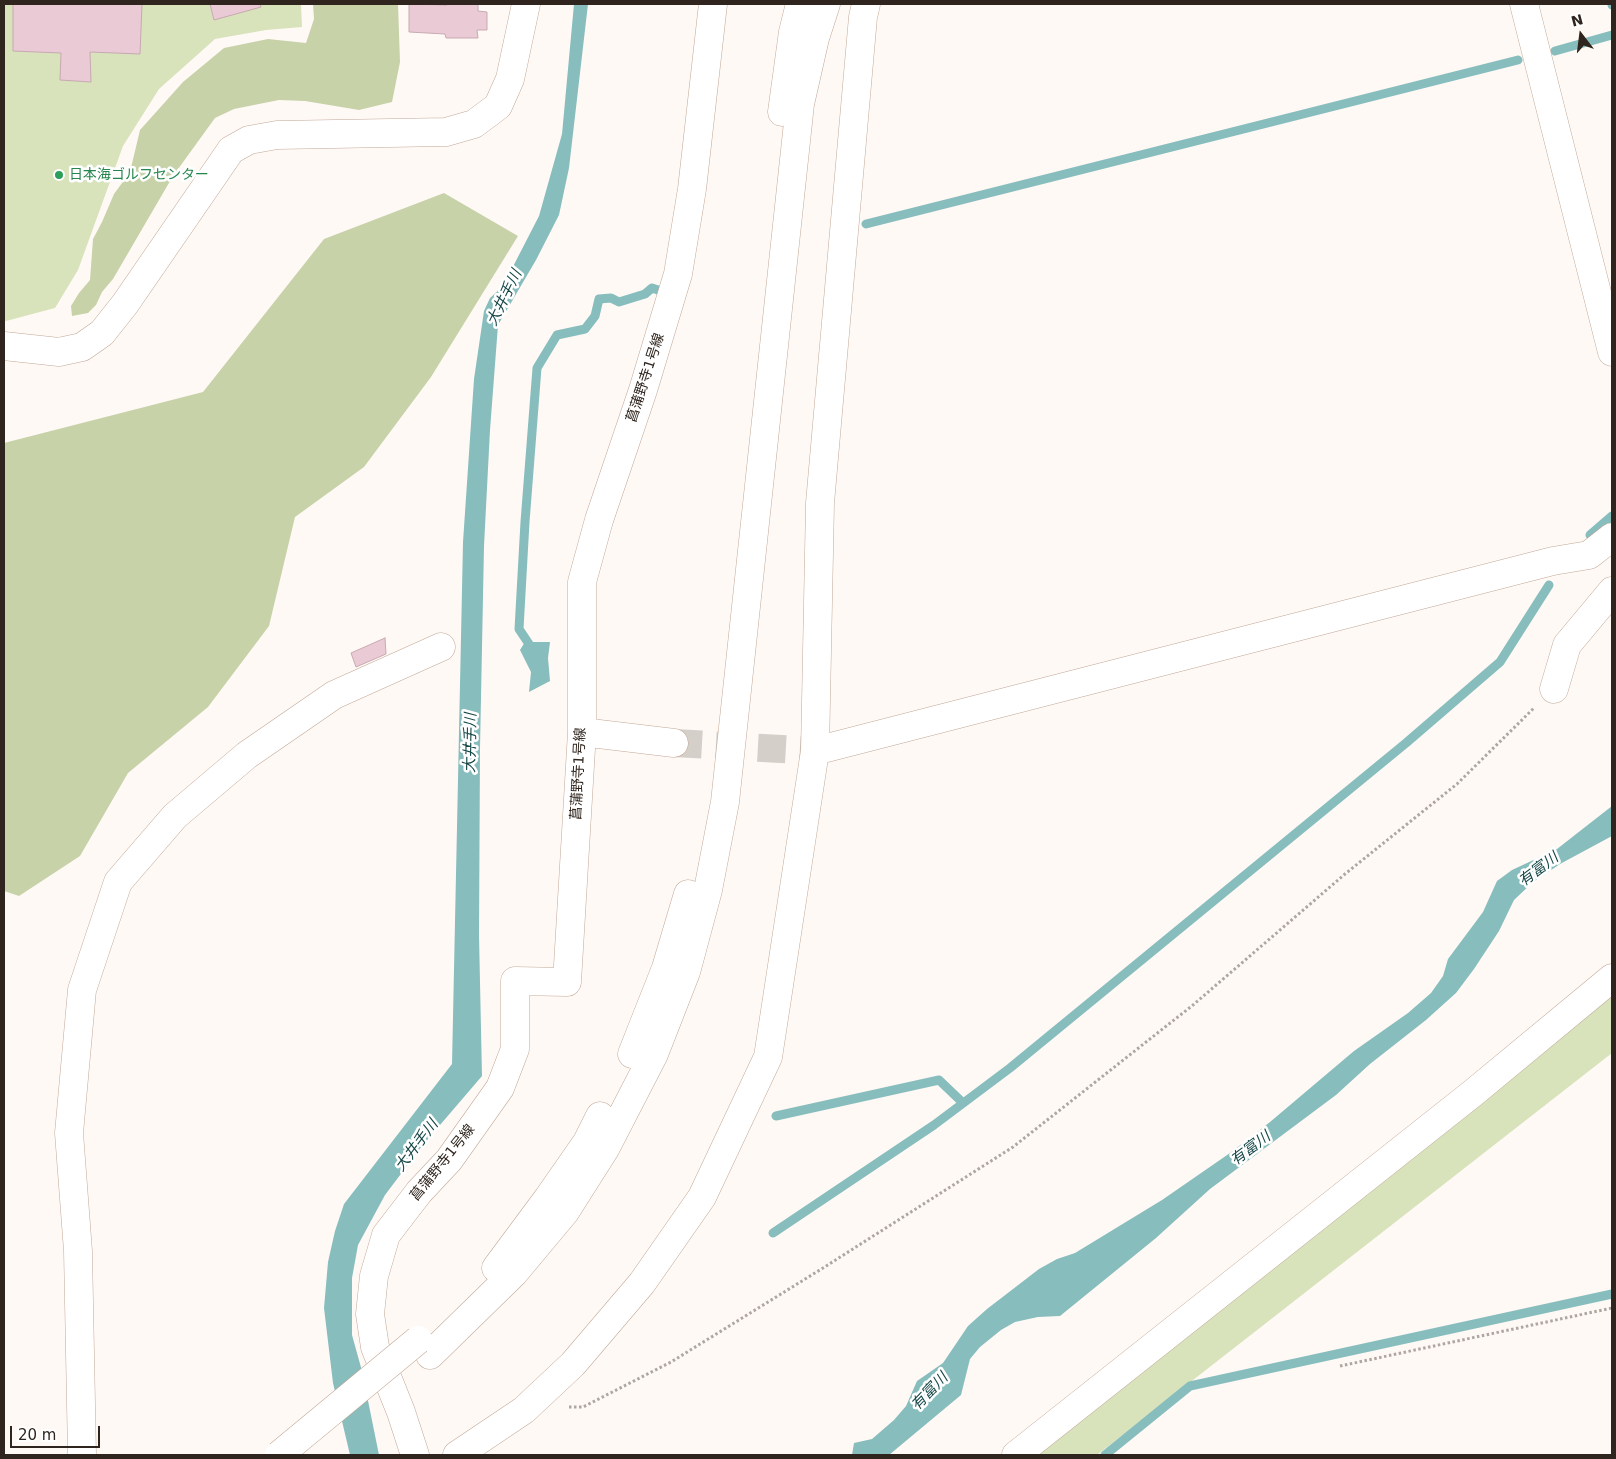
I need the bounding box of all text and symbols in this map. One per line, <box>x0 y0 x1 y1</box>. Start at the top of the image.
north arrow <box>1556 10 1606 60</box>
text: N <box>1569 11 1585 30</box>
place label: 日本海ゴルフセンター <box>69 167 209 183</box>
marker: 日本海ゴルフセンター <box>53 169 65 181</box>
water label: 大井手川 <box>484 267 526 329</box>
street label: 菖蒲野寺1号線 <box>624 331 668 425</box>
water label: 大井手川 <box>461 713 481 773</box>
street label: 菖蒲野寺1号線 <box>568 727 590 821</box>
water label: 有富川 <box>1516 849 1562 891</box>
water label: 大井手川 <box>392 1117 442 1175</box>
street label: 菖蒲野寺1号線 <box>407 1122 479 1204</box>
water label: 有富川 <box>1228 1128 1274 1170</box>
water label: 有富川 <box>908 1370 952 1414</box>
scale bar <box>12 1416 102 1448</box>
text: 20 m <box>18 1426 56 1444</box>

